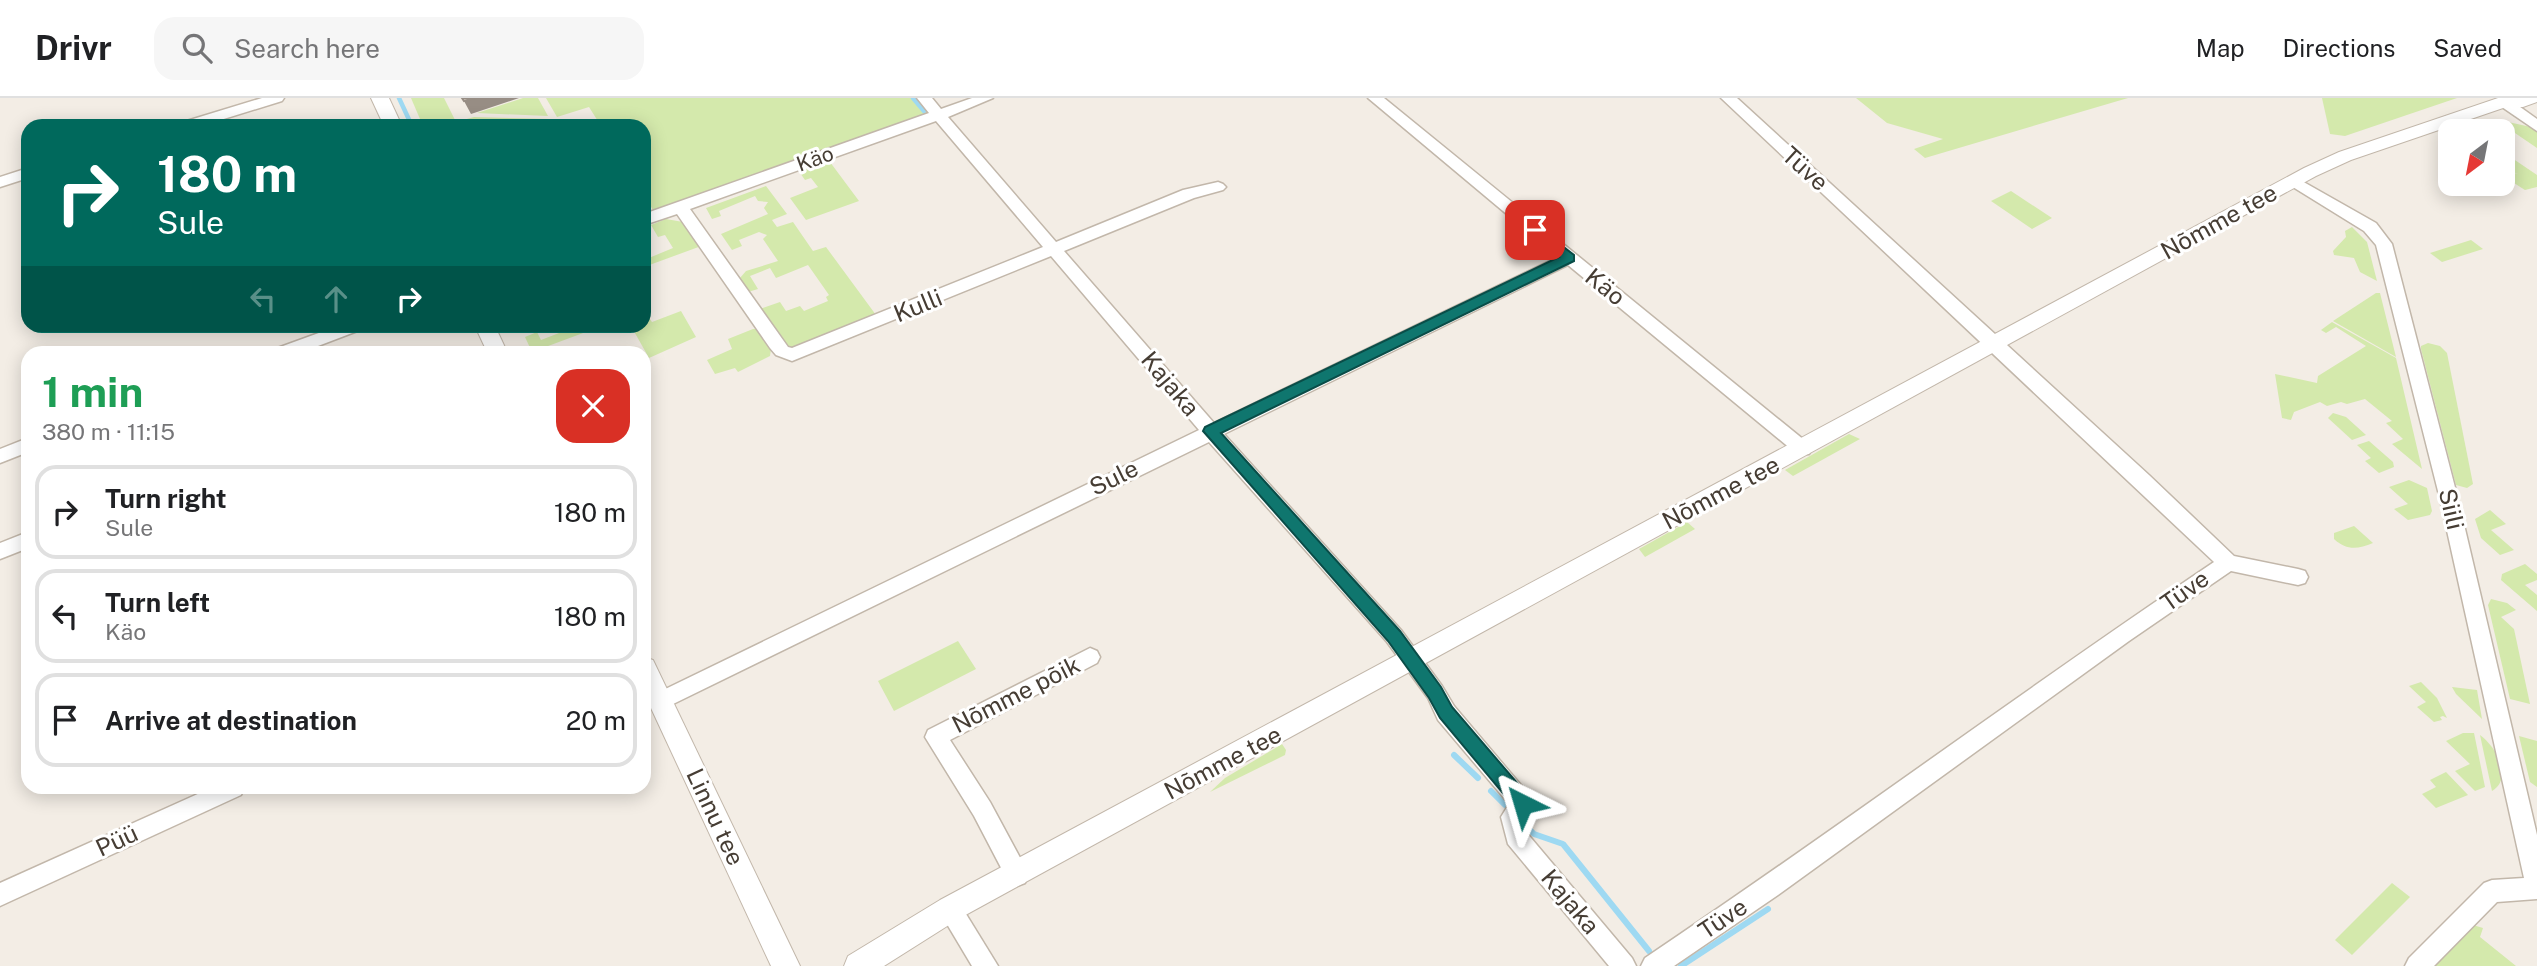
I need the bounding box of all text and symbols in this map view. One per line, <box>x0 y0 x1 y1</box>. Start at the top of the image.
search box <box>154 17 644 80</box>
text: Drivr <box>35 29 112 67</box>
icon: search <box>178 29 216 67</box>
text: Search here <box>234 33 380 64</box>
text: Map <box>2196 34 2245 62</box>
text: Directions <box>2283 34 2395 62</box>
text: Saved <box>2433 34 2502 62</box>
north arrow <box>2438 119 2515 196</box>
map controls <box>2438 119 2515 196</box>
street label: Käo <box>793 140 837 177</box>
street label: Tüve <box>1777 140 1834 196</box>
text: 180 m <box>157 145 297 203</box>
icon: right <box>42 147 133 238</box>
street label: Nõmme tee <box>2156 178 2281 265</box>
pin <box>1505 200 1565 260</box>
text: Sule <box>157 204 224 241</box>
icon: arrive <box>1516 211 1554 249</box>
street label: Käo <box>1580 262 1631 311</box>
icon: left <box>244 280 282 318</box>
icon: ahead <box>317 280 355 318</box>
icon: right <box>390 280 428 318</box>
street label: Kulli <box>889 283 946 327</box>
street label: Kajaka <box>1136 345 1206 421</box>
text: 1 min <box>42 367 143 416</box>
button: close <box>556 369 630 443</box>
text: 380 m · 11:15 <box>42 418 175 445</box>
street label: Nõmme tee <box>1657 450 1784 535</box>
street label: Sule <box>1085 453 1142 501</box>
text: Turn right <box>105 483 227 514</box>
street label: Siili <box>2434 485 2470 532</box>
icon: right <box>46 493 84 531</box>
text: 180 m <box>554 497 626 528</box>
text: Sule <box>105 514 153 541</box>
street label: Tüve <box>2155 564 2214 617</box>
text: Turn left <box>105 587 210 618</box>
icon: left <box>46 597 84 635</box>
text: 180 m <box>554 601 626 632</box>
text: Käo <box>105 618 146 645</box>
street label: Nõmme põik <box>947 650 1084 738</box>
icon: arrive <box>46 701 84 739</box>
text: Arrive at destination <box>105 705 357 736</box>
text: 20 m <box>566 705 626 736</box>
street label: Nõmme tee <box>1159 720 1286 805</box>
street label: Linnu tee <box>681 764 750 869</box>
position arrow <box>1486 767 1560 841</box>
street label: Püü <box>91 818 142 862</box>
street label: Kajaka <box>1536 863 1606 939</box>
street label: Tüve <box>1693 892 1752 944</box>

